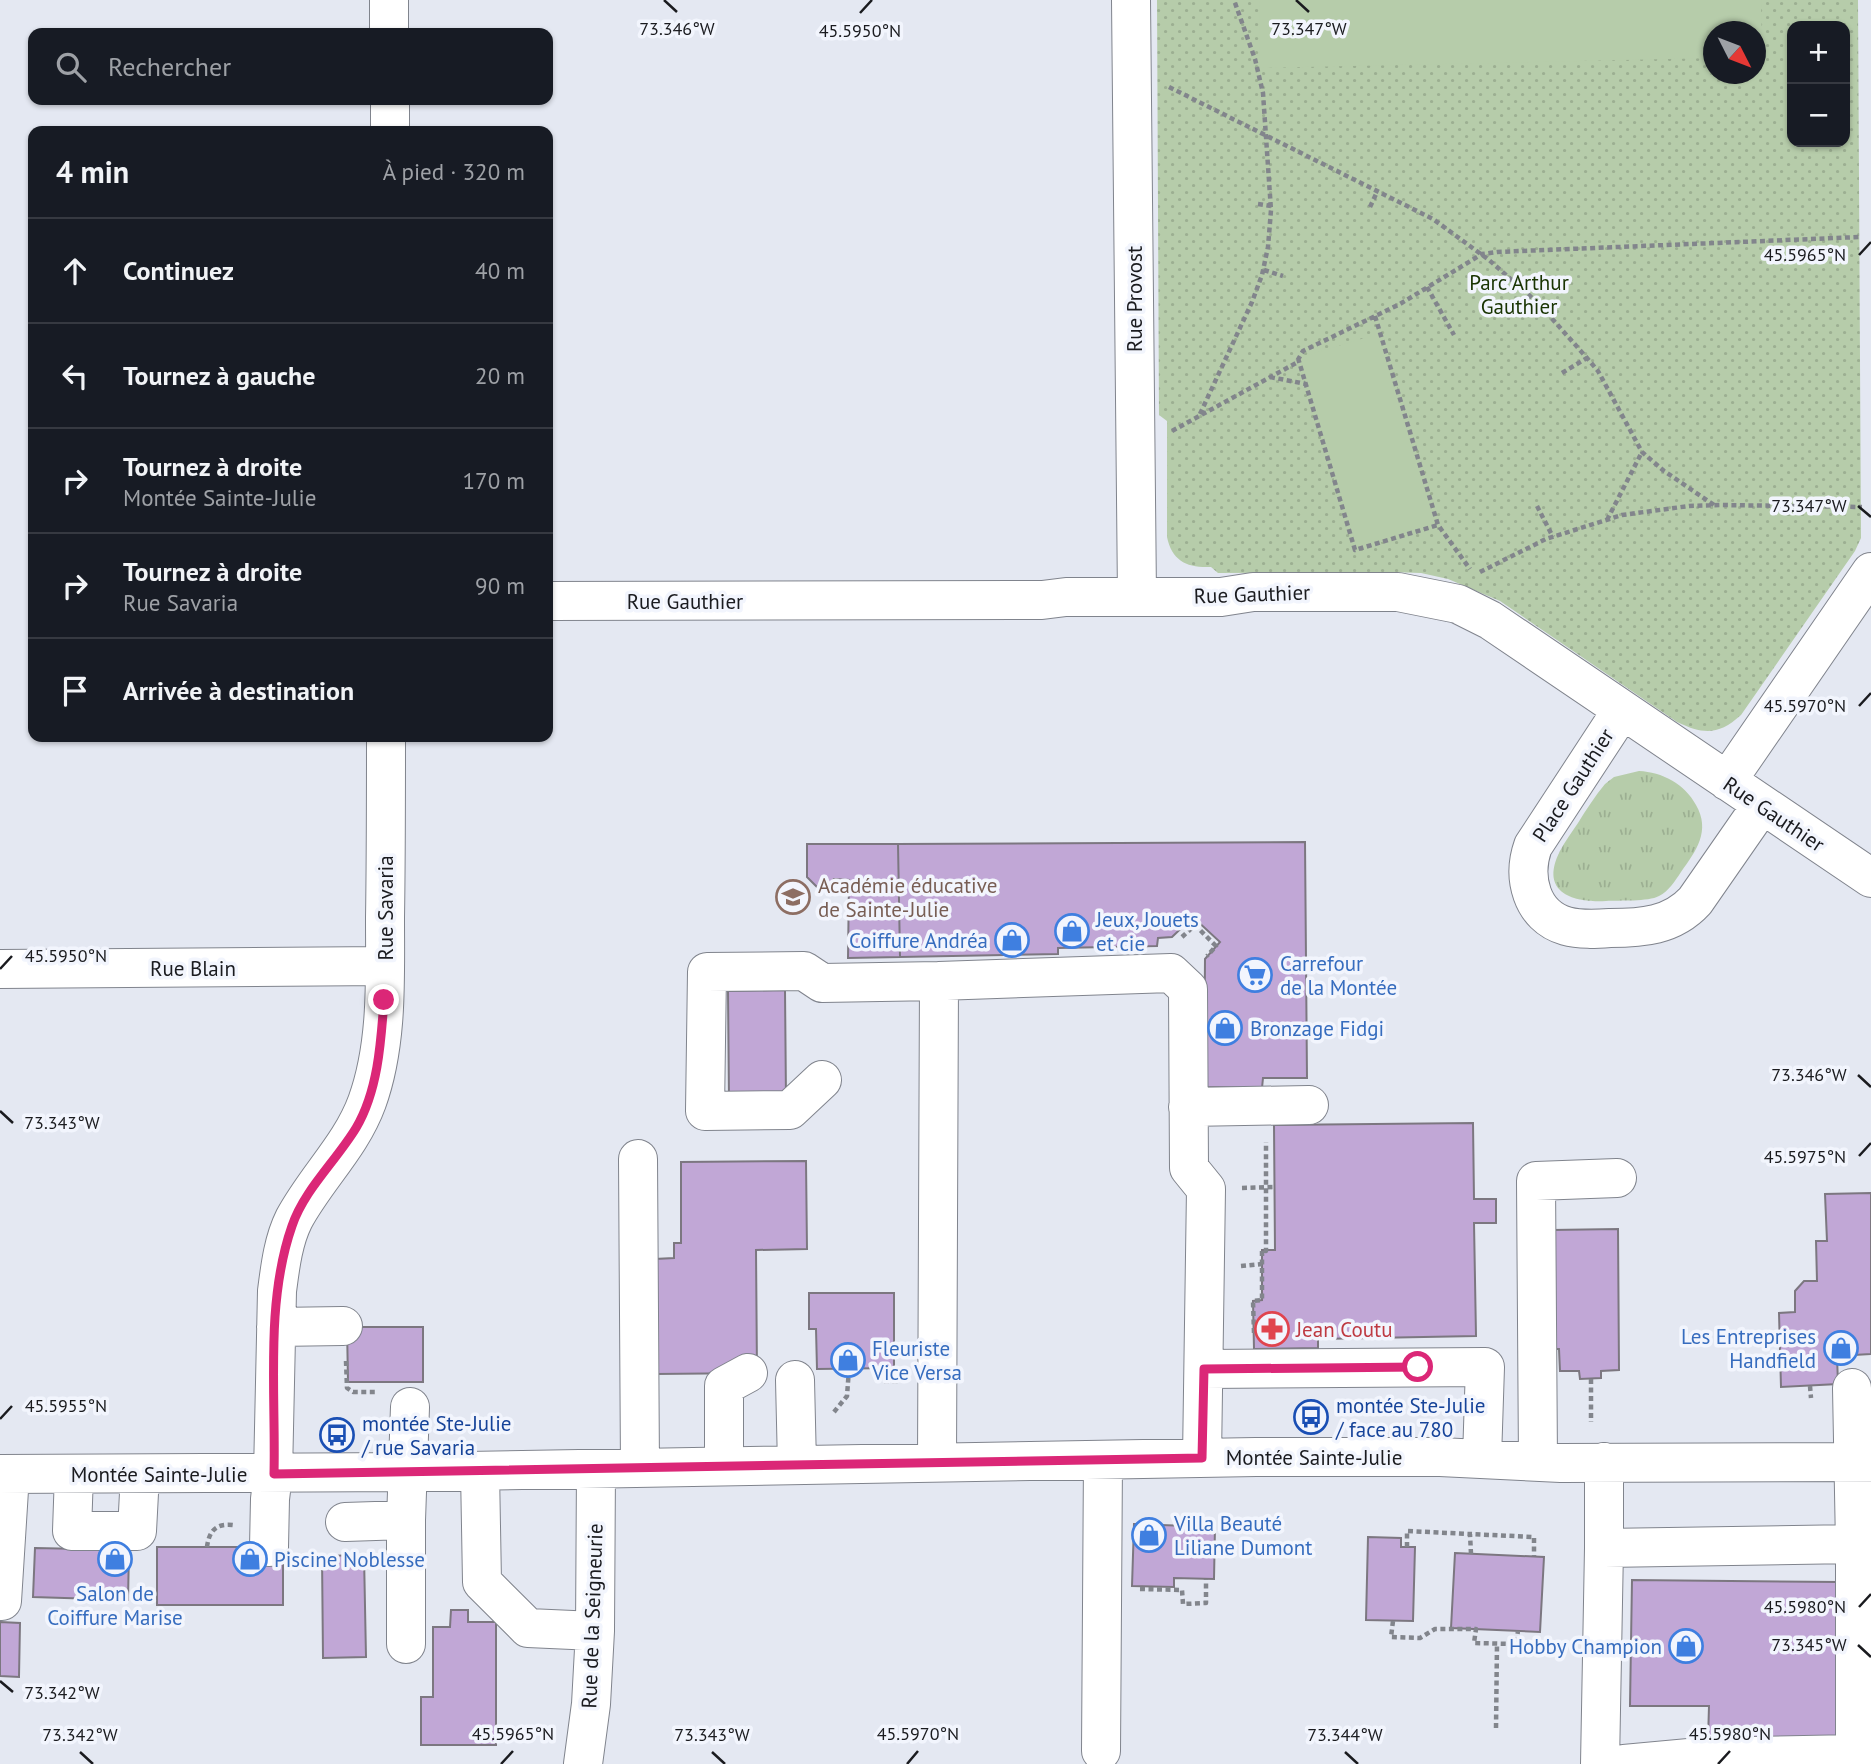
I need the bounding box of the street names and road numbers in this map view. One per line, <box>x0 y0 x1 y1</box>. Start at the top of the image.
street label: Rue Provost <box>1121 246 1148 352</box>
street label: Rue Gauthier <box>1193 578 1311 610</box>
street label: Rue Gauthier <box>627 588 743 615</box>
street label: Place Gauthier <box>1526 723 1620 847</box>
street label: Rue Gauthier <box>1718 770 1830 858</box>
street label: Rue Savaria <box>372 855 399 961</box>
street label: Rue Blain <box>150 955 236 982</box>
street label: Montée Sainte-Julie <box>1226 1444 1402 1471</box>
street label: Montée Sainte-Julie <box>71 1461 247 1488</box>
street label: Rue de la Seigneurie <box>575 1523 609 1709</box>

